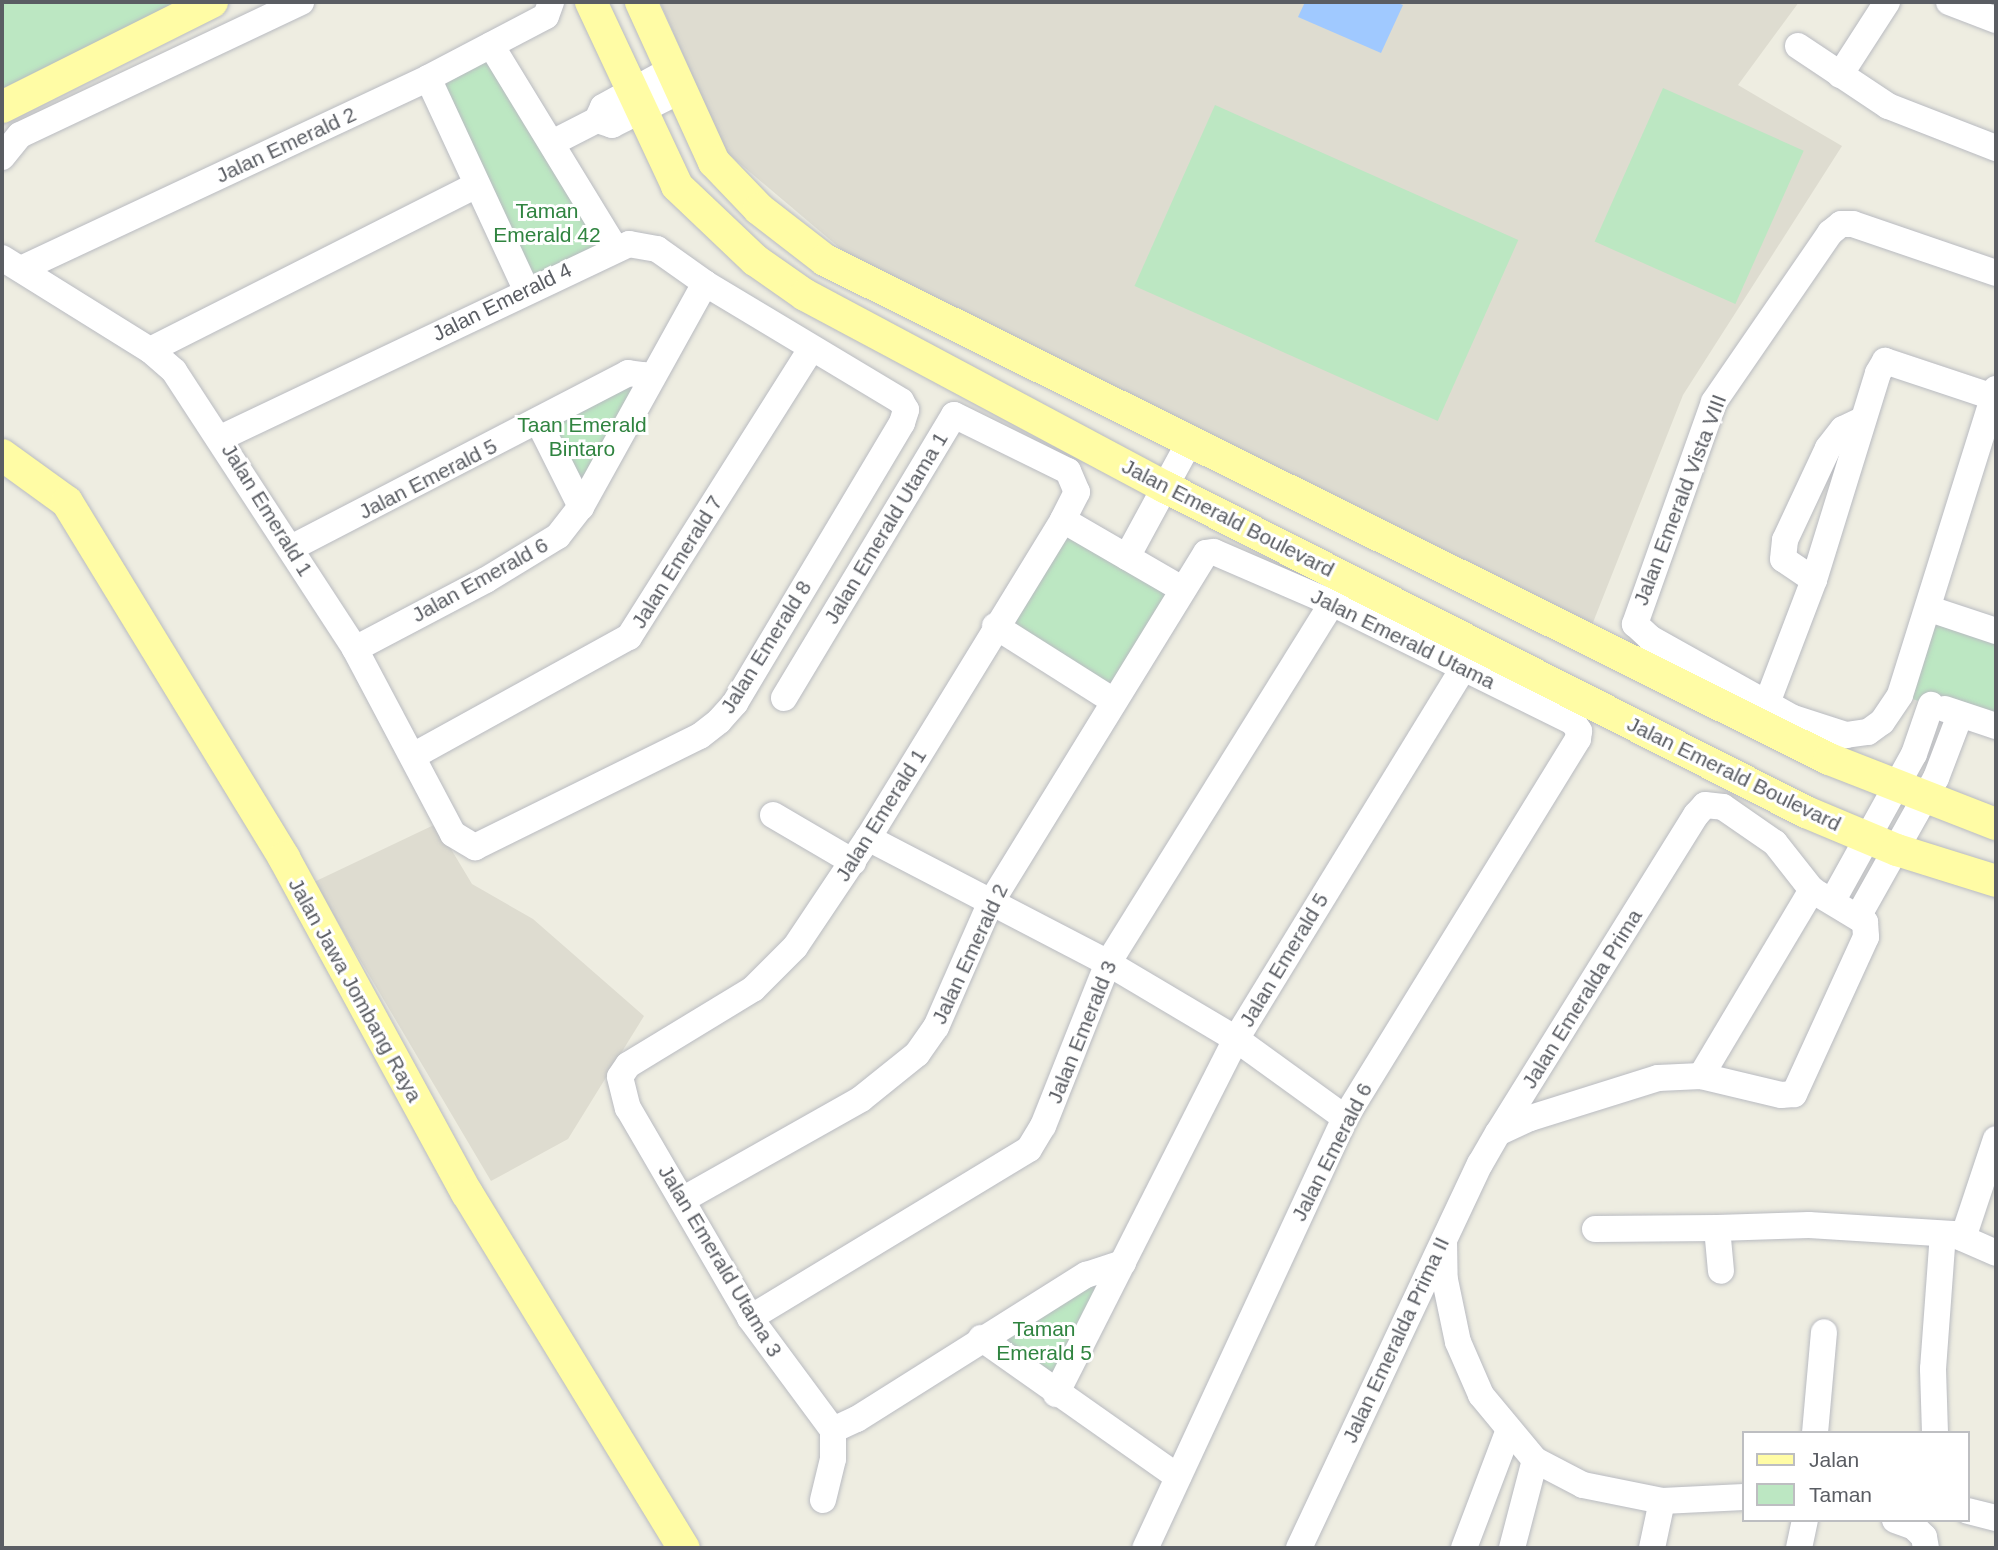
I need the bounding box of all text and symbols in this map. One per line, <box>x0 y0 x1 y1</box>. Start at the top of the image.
street label: Jalan Emerald 2 <box>212 102 360 188</box>
park label: Taman Emerald 42 <box>493 198 601 248</box>
street label: Jalan Emerald 4 <box>428 257 576 347</box>
street label: Jalan Emerald Vista VIII <box>1628 391 1732 609</box>
park label: Taan Emerald Bintaro <box>517 412 647 462</box>
street label: Jalan Emerald Utama 1 <box>819 427 953 629</box>
street label: Jalan Emerald 5 <box>355 433 501 525</box>
street label: Jalan Emerald 1 <box>216 439 318 581</box>
street label: Jalan Emerald Boulevard <box>1118 454 1338 582</box>
street label: Jalan Emerald 7 <box>626 491 728 633</box>
street label: Jalan Emerald 6 <box>408 532 552 628</box>
street label: Jalan Emerald 8 <box>715 576 817 718</box>
street label: Jalan Emerald Utama <box>1307 583 1499 695</box>
street label: Jalan Emerald Boulevard <box>1623 711 1845 837</box>
street label: Jalan Emerald 1 <box>830 744 932 886</box>
street label: Jalan Jawa Jombang Raya <box>283 874 427 1106</box>
street label: Jalan Emerald 2 <box>927 880 1013 1028</box>
street label: Jalan Emerald 5 <box>1234 888 1334 1032</box>
street label: Jalan Emeralda Prima <box>1517 905 1647 1093</box>
street label: Jalan Emerald 3 <box>1042 957 1122 1107</box>
street label: Jalan Emerald 6 <box>1286 1079 1378 1225</box>
street label: Jalan Emerald Utama 3 <box>653 1160 787 1362</box>
street label: Jalan Emeralda Prima II <box>1337 1233 1455 1447</box>
park label: Taman Emerald 5 <box>996 1316 1092 1366</box>
legend <box>1742 1431 1970 1522</box>
text: Jalan <box>1809 1448 1859 1471</box>
text: Taman <box>1809 1483 1872 1506</box>

